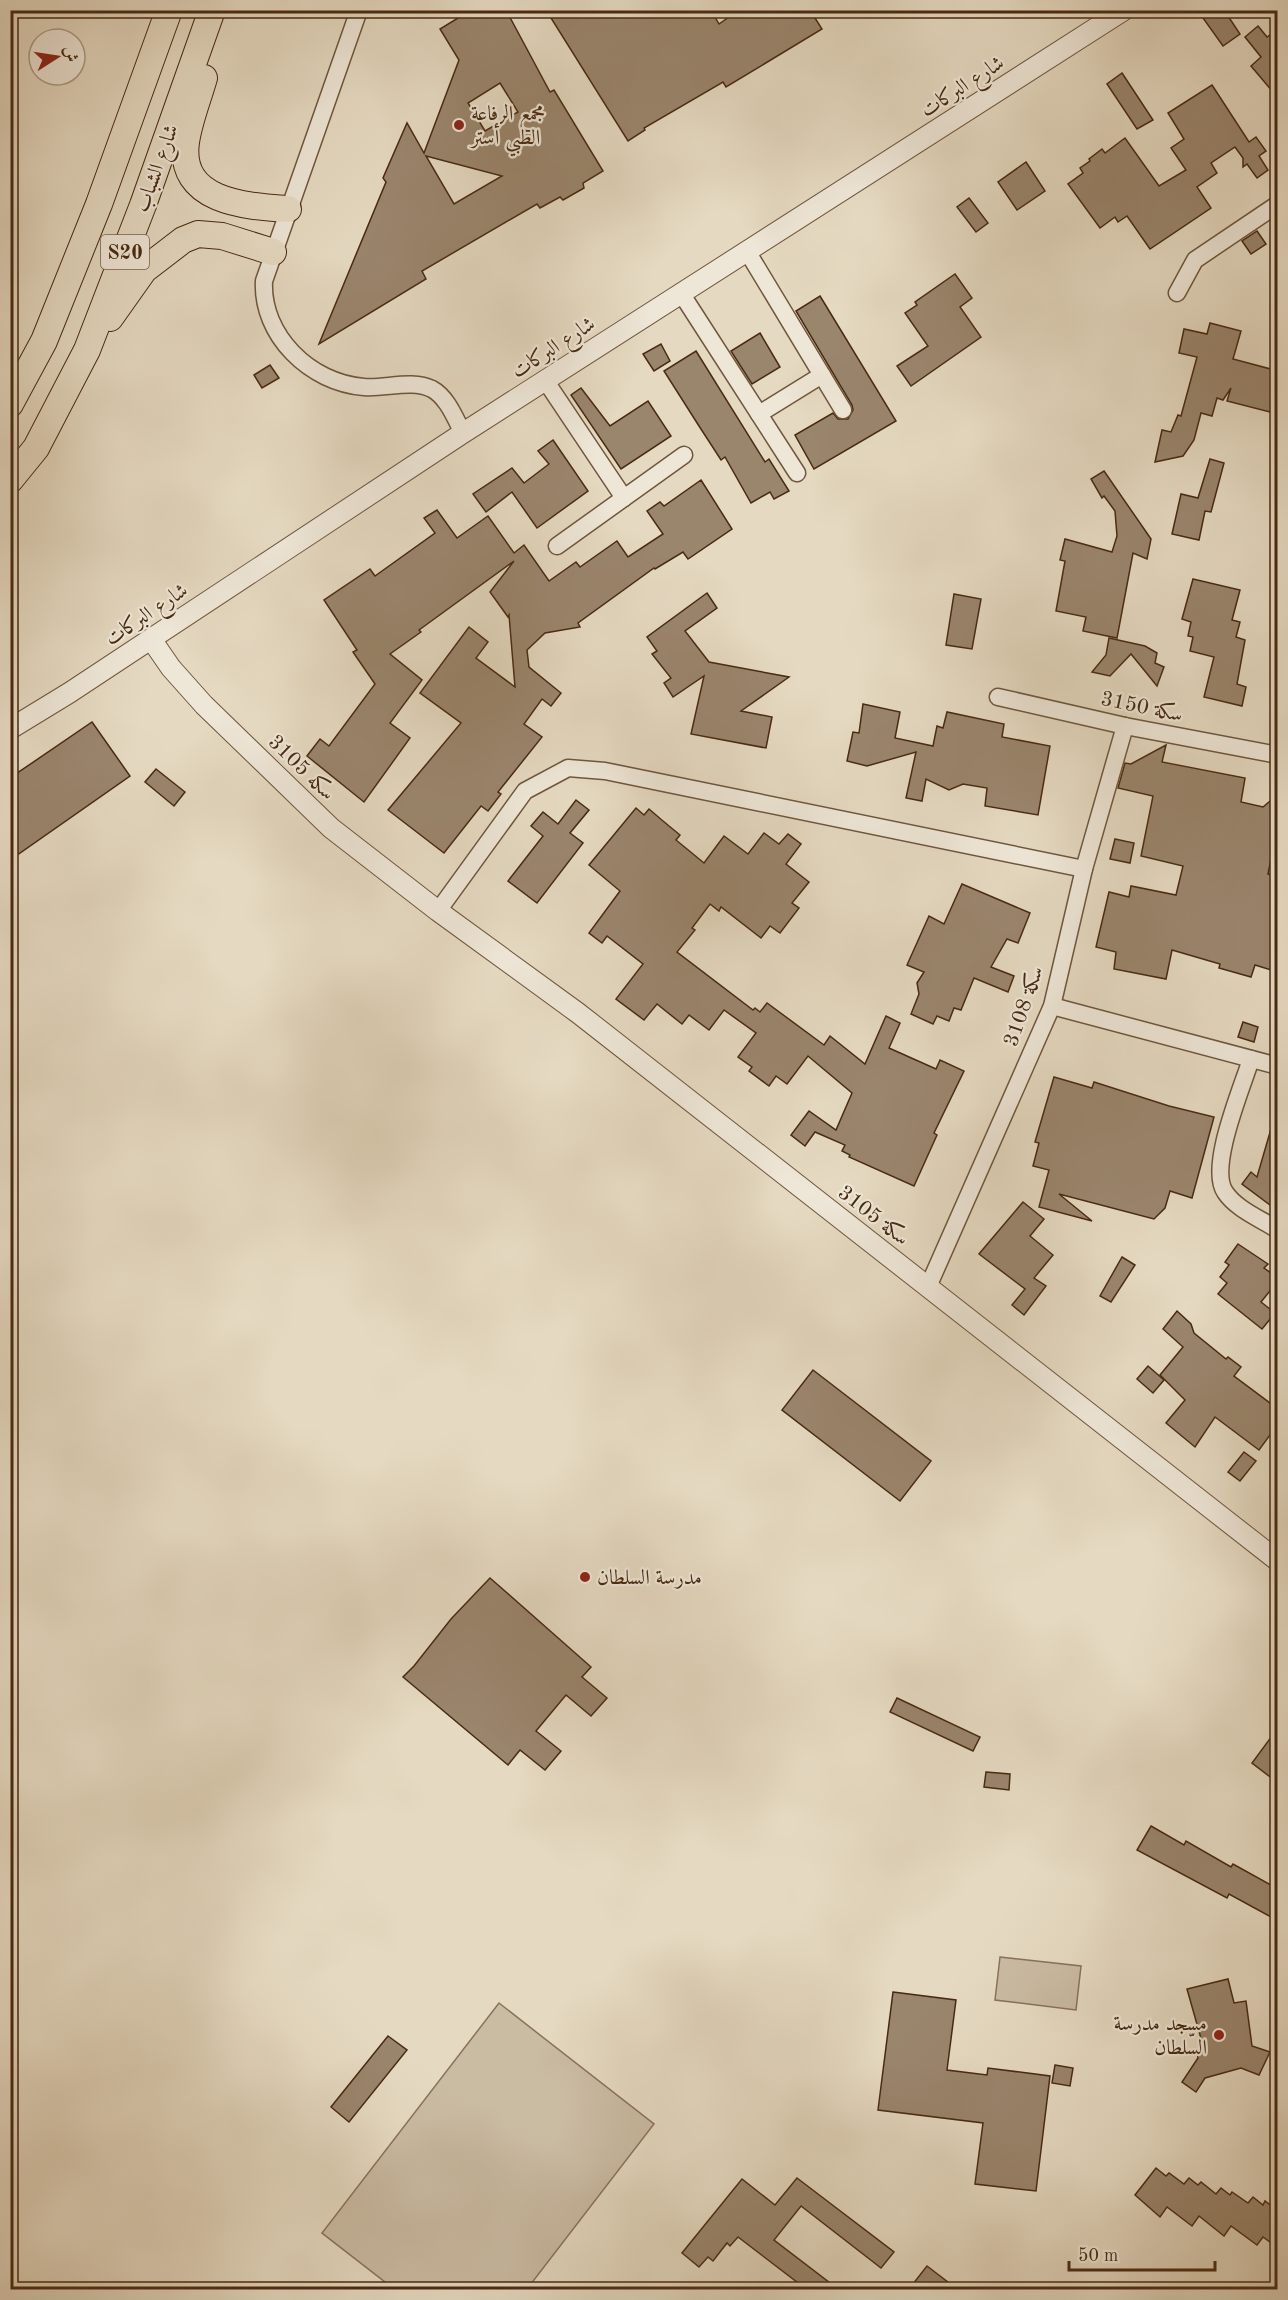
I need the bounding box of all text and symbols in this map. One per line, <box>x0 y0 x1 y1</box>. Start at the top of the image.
north arrow <box>27 27 87 87</box>
text: ش <box>60 45 79 64</box>
street label: شارع البركات <box>917 52 1012 127</box>
place label: مجمع الرفاعة الطبي أستر <box>469 103 545 157</box>
marker: مجمع الرفاعة الطبي أستر <box>452 118 466 132</box>
street label: شارع الشباب <box>132 122 189 217</box>
road number: S20 <box>101 235 149 269</box>
street label: شارع البركات <box>508 313 603 388</box>
street label: شارع البركات <box>101 579 195 655</box>
street label: سكة 3150 <box>1099 687 1185 726</box>
street label: سكه 3105 <box>264 730 340 805</box>
street label: سكة 3108 <box>999 963 1048 1049</box>
street label: سكة 3105 <box>834 1181 914 1250</box>
place label: مدرسة السلطان <box>597 1568 702 1589</box>
marker: مدرسة السلطان <box>578 1570 592 1584</box>
place label: مسجد مدرسة السّلطان <box>1114 2014 1207 2059</box>
marker: مسجد مدرسة السّلطان <box>1212 2028 1226 2042</box>
scale bar <box>1069 2234 1214 2272</box>
text: 50 m <box>1078 2247 1118 2265</box>

